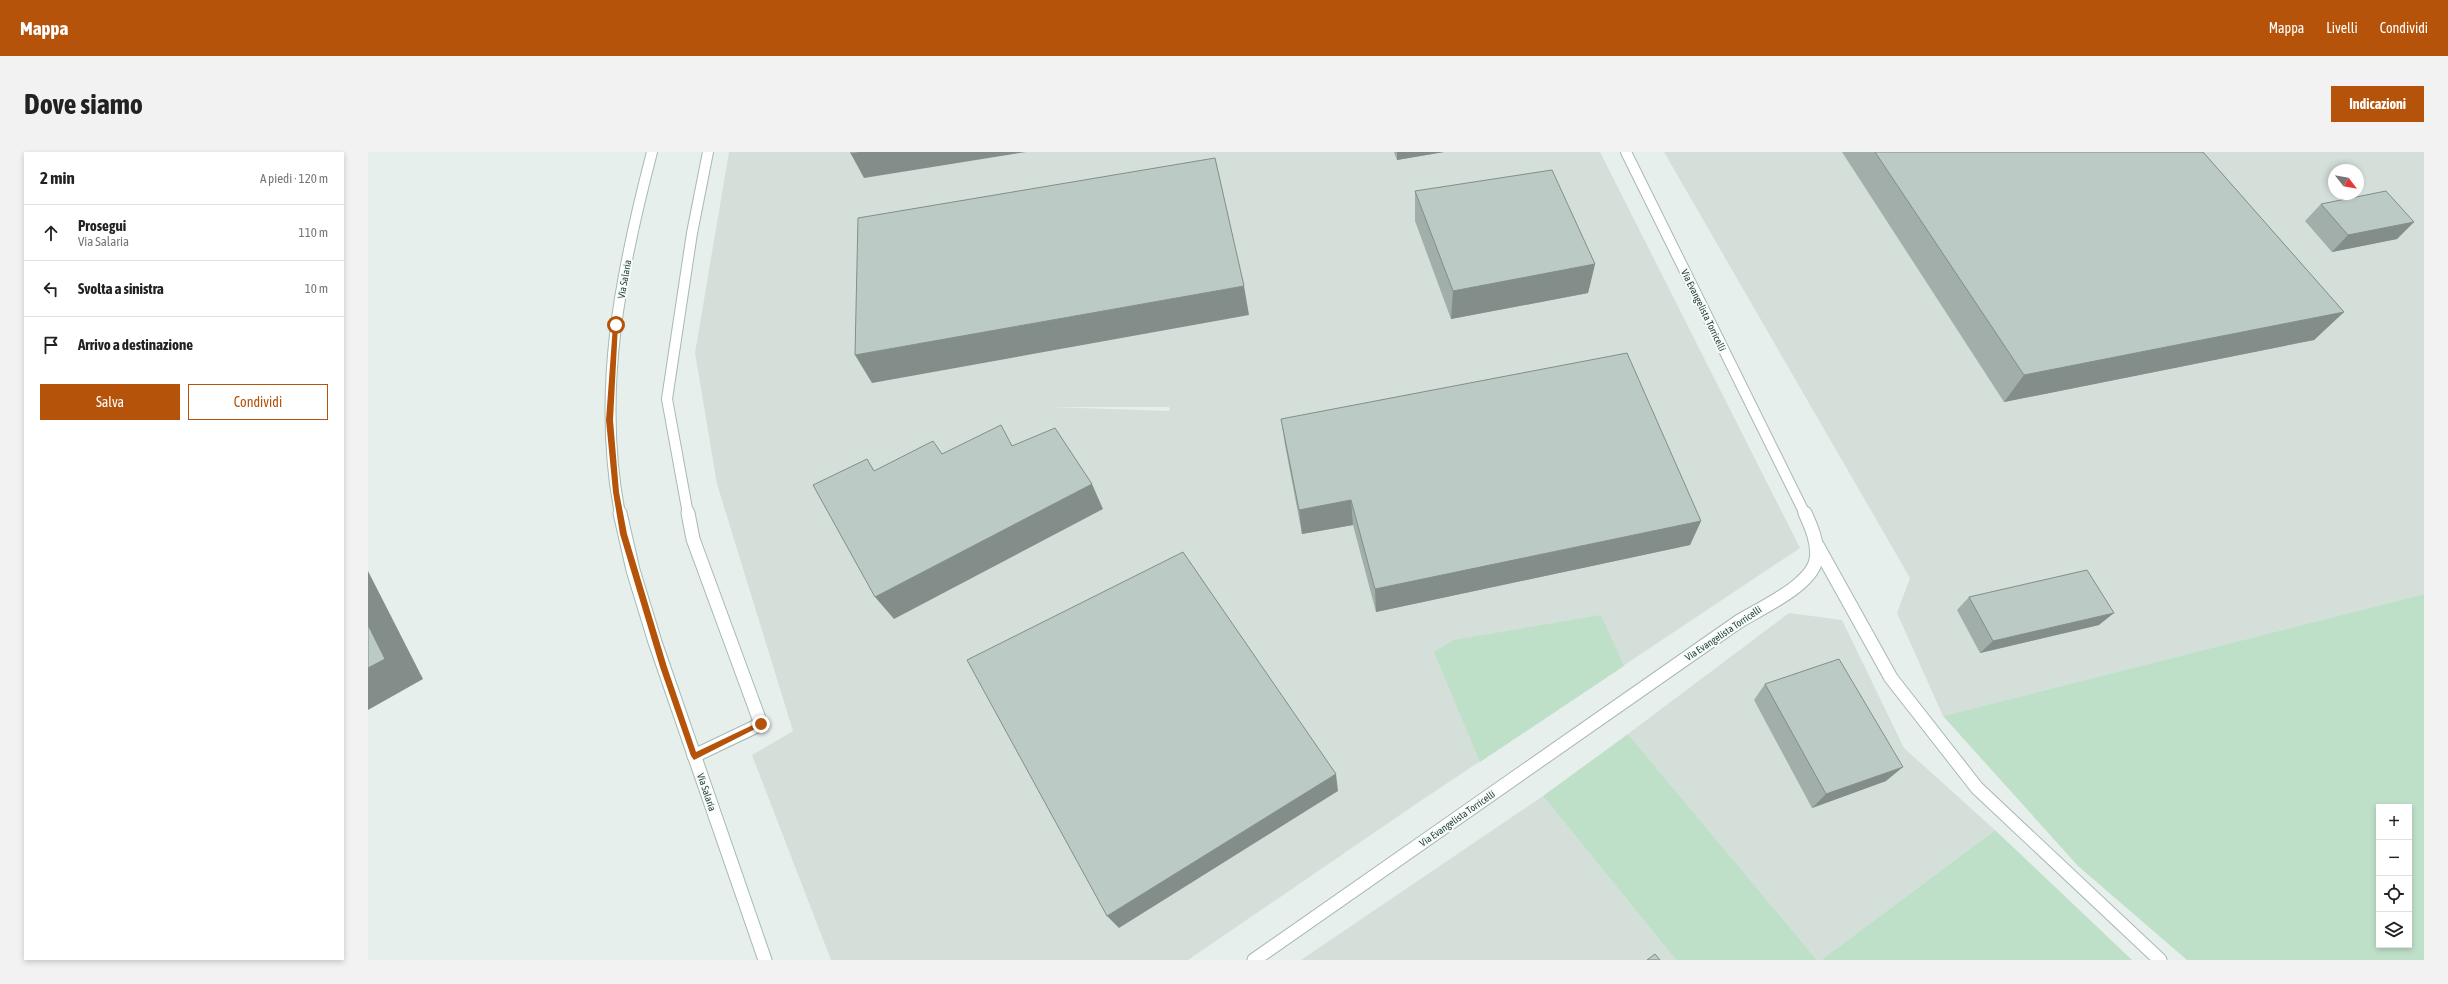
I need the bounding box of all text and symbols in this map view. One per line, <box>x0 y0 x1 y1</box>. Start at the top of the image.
text: Mappa <box>20 17 68 39</box>
text: Mappa <box>2269 20 2304 36</box>
text: Livelli <box>2326 20 2358 36</box>
text: Condividi <box>2380 20 2428 36</box>
button: Indicazioni <box>2331 86 2424 122</box>
text: Dove siamo <box>24 88 143 120</box>
north arrow <box>2328 164 2364 200</box>
text: 2 min <box>40 168 75 188</box>
text: A piedi · 120 m <box>260 171 328 186</box>
text: Prosegui <box>78 217 126 234</box>
icon: ahead <box>40 222 62 244</box>
text: 110 m <box>299 225 328 240</box>
text: Via Salaria <box>78 234 129 249</box>
street label: Via Salaria <box>616 258 633 299</box>
street label: Via Evangelista Torricelli <box>1679 268 1728 353</box>
icon: left <box>40 278 62 300</box>
text: Svolta a sinistra <box>78 280 164 297</box>
text: 10 m <box>305 281 328 296</box>
route start <box>607 316 625 334</box>
icon: arrive <box>40 334 62 356</box>
text: Arrivo a destinazione <box>78 336 193 353</box>
button: Salva <box>40 384 180 420</box>
button: Condividi <box>188 384 328 420</box>
street label: Via Evangelista Torricelli <box>1683 604 1763 663</box>
route end <box>752 715 770 733</box>
street label: Via Salaria <box>695 772 718 813</box>
street label: Via Evangelista Torricelli <box>1417 788 1497 849</box>
map controls <box>2376 804 2412 948</box>
button: + <box>2376 804 2412 840</box>
button: − <box>2376 840 2412 876</box>
button: locate <box>2376 876 2412 912</box>
button: layers <box>2376 912 2412 948</box>

